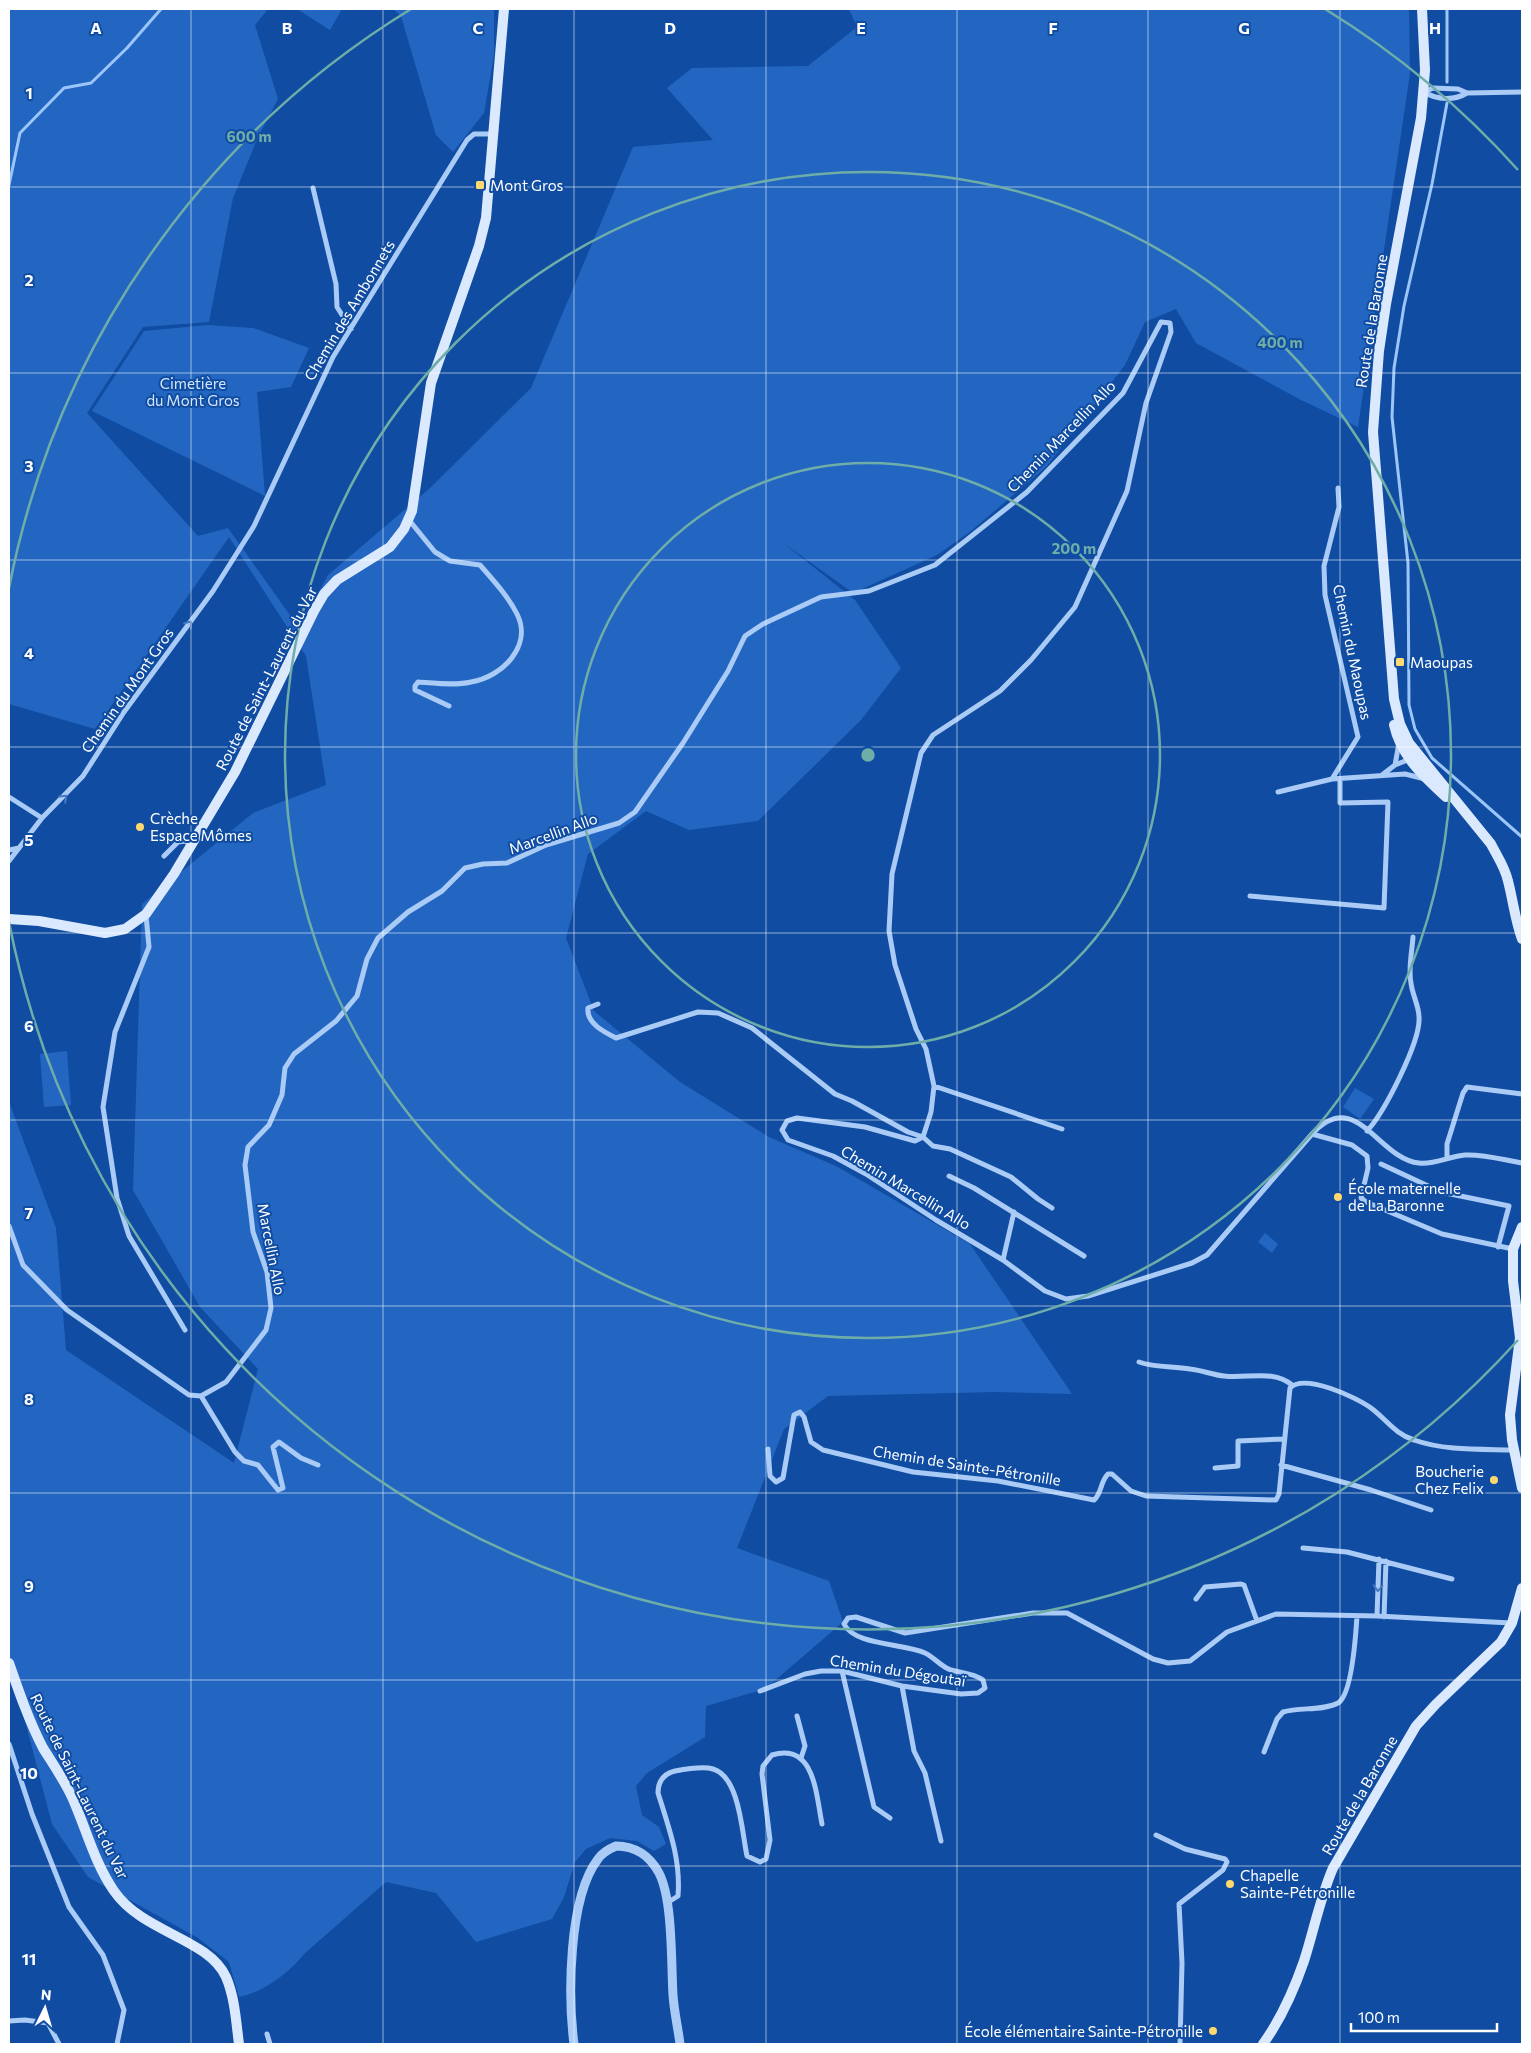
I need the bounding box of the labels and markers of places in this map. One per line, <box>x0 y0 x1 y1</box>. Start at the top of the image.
place label: Mont Gros <box>490 176 563 194</box>
marker: Mont Gros <box>474 179 486 191</box>
place label: Maoupas <box>1410 653 1473 671</box>
marker: Maoupas <box>1394 656 1406 668</box>
centre of rings <box>859 746 877 764</box>
place label: Crèche Espace Mômes <box>150 809 252 844</box>
marker: Crèche Espace Mômes <box>134 821 146 833</box>
place label: École maternelle de La Baronne <box>1348 1178 1461 1214</box>
marker: École maternelle de La Baronne <box>1332 1191 1344 1203</box>
place label: Boucherie Chez Felix <box>1415 1462 1484 1497</box>
marker: Boucherie Chez Felix <box>1488 1474 1500 1486</box>
place label: Chapelle Sainte-Pétronille <box>1240 1866 1355 1901</box>
marker: Chapelle Sainte-Pétronille <box>1224 1878 1236 1890</box>
place label: École élémentaire Sainte-Pétronille <box>964 2021 1203 2040</box>
marker: École élémentaire Sainte-Pétronille <box>1207 2025 1219 2037</box>

